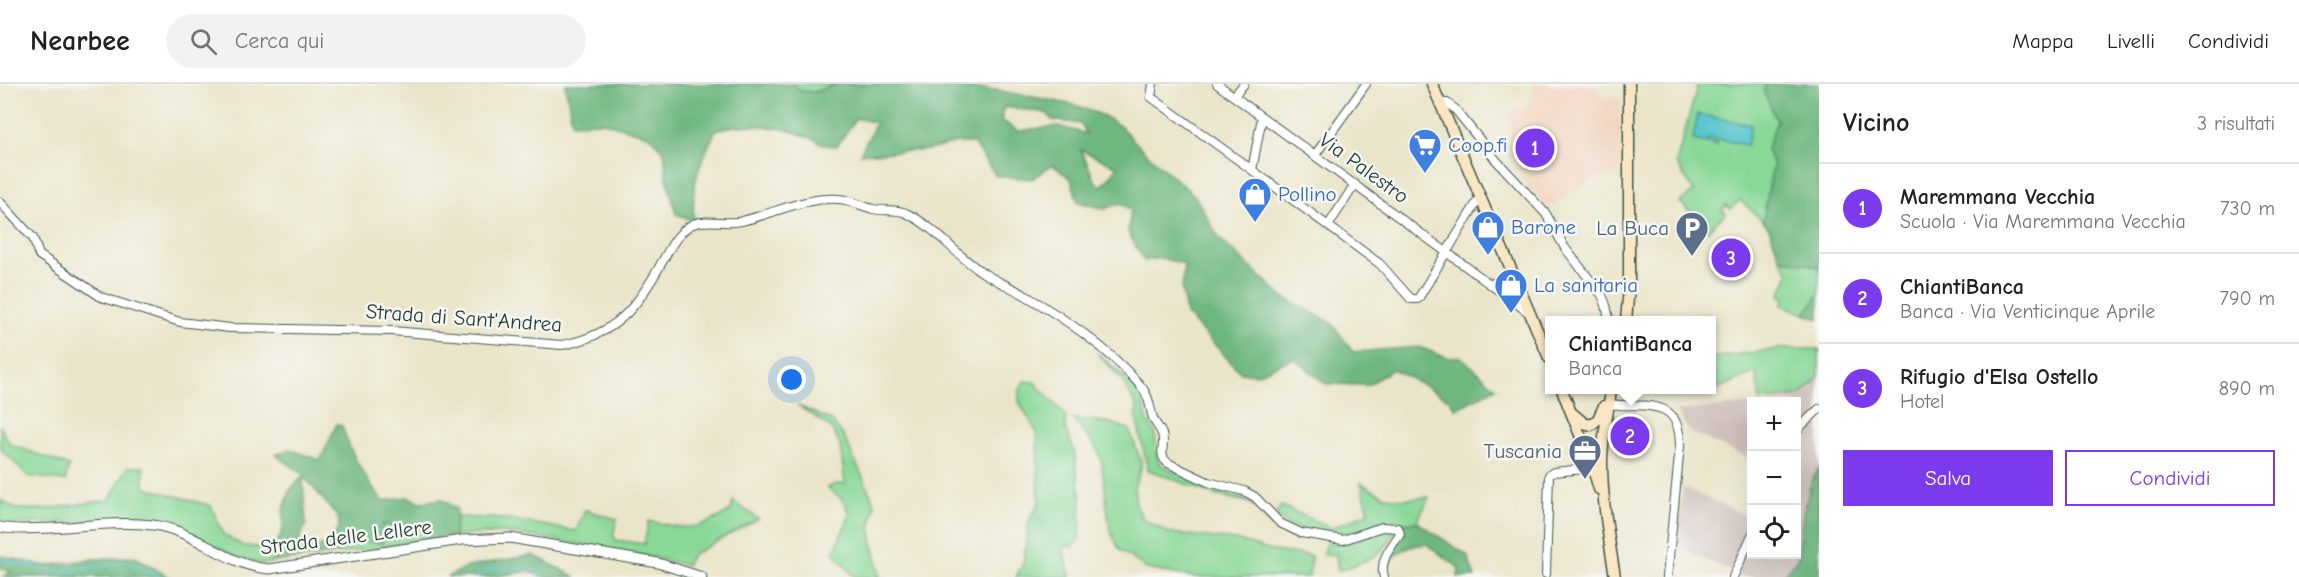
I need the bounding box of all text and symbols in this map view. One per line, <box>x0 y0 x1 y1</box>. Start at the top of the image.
search box <box>166 14 586 68</box>
text: Nearbee <box>30 25 130 57</box>
icon: search <box>187 25 220 58</box>
text: Cerca qui <box>235 28 324 54</box>
text: Mappa <box>2012 29 2074 53</box>
text: Livelli <box>2107 29 2155 53</box>
text: Condividi <box>2188 29 2269 53</box>
text: Vicino <box>1843 108 1909 138</box>
text: 3 risultati <box>2197 112 2275 135</box>
pin: 1 <box>1516 126 1555 170</box>
supermarket icon: Coop.fi <box>1407 127 1443 174</box>
street label: Via Palestro <box>1315 128 1413 208</box>
place label: Coop.fi <box>1448 133 1508 157</box>
shop icon: Pollino <box>1237 176 1273 223</box>
place label: Pollino <box>1278 182 1337 206</box>
text: Maremmana Vecchia <box>1900 184 2095 210</box>
text: 1 <box>1859 197 1866 220</box>
text: 730 m <box>2220 197 2275 220</box>
shop icon: Barone <box>1470 209 1506 256</box>
parking icon: La Buca <box>1674 210 1710 257</box>
text: Scuola · Via Maremmana Vecchia <box>1900 210 2186 233</box>
place label: Barone <box>1511 215 1576 239</box>
place label: La Buca <box>1596 216 1669 240</box>
pin: 3 <box>1712 236 1750 280</box>
shop icon: La sanitaria <box>1493 267 1529 314</box>
place label: La sanitaria <box>1534 273 1638 297</box>
text: ChiantiBanca <box>1900 274 2024 300</box>
text: 2 <box>1858 287 1867 310</box>
text: 790 m <box>2220 287 2275 310</box>
street label: Strada di Sant'Andrea <box>365 299 563 337</box>
text: Banca · Via Venticinque Aprile <box>1900 300 2155 323</box>
popup <box>1545 316 1716 394</box>
text: ChiantiBanca <box>1569 331 1692 357</box>
text: Banca <box>1569 357 1622 380</box>
text: Rifugio d'Elsa Ostello <box>1900 364 2099 390</box>
your location <box>777 365 806 394</box>
text: 3 <box>1858 377 1867 400</box>
text: 890 m <box>2219 377 2275 400</box>
text: Hotel <box>1900 390 1944 413</box>
map controls <box>1747 397 1801 559</box>
button: + <box>1747 397 1801 451</box>
pin: 2 <box>1610 414 1650 458</box>
office icon: Tuscania <box>1567 433 1603 480</box>
place label: Tuscania <box>1483 439 1562 463</box>
button: Salva <box>1843 450 2053 506</box>
button: Condividi <box>2065 450 2275 506</box>
button: − <box>1747 451 1801 505</box>
button: locate <box>1747 505 1801 559</box>
street label: Strada delle Lellere <box>259 515 433 559</box>

